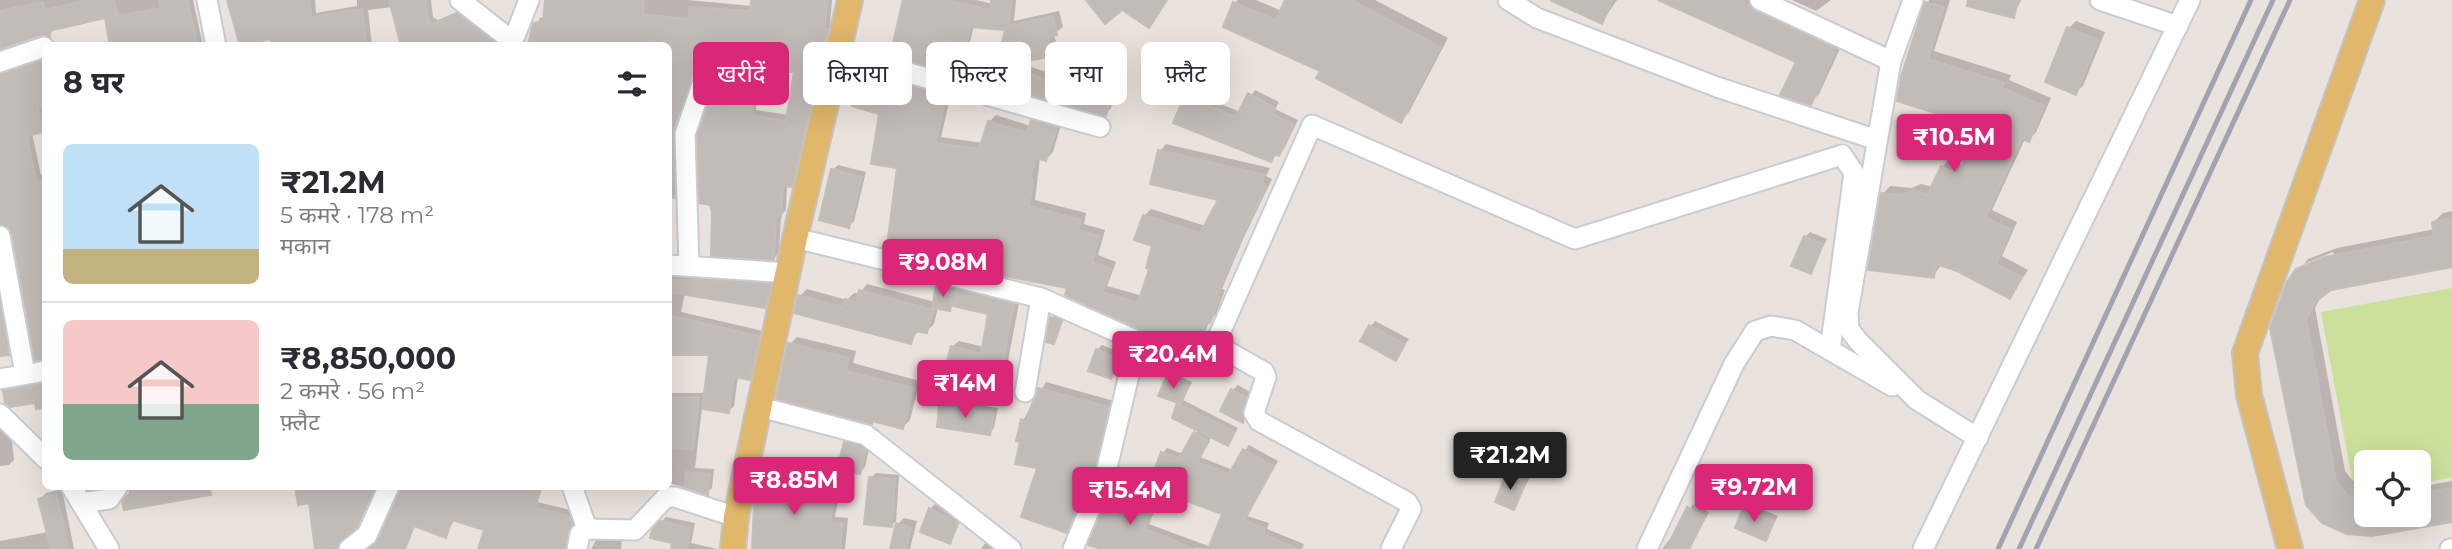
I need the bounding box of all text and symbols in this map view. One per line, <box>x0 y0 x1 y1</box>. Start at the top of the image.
chip: खरीदें <box>693 42 789 105</box>
chip: किराया <box>803 42 912 105</box>
chip: फ़िल्टर <box>926 42 1031 105</box>
chip: नया <box>1045 42 1127 105</box>
chip: फ़्लैट <box>1141 42 1230 105</box>
text: 8 घर <box>63 64 124 101</box>
icon: filters <box>613 65 651 103</box>
pin: ₹10.5M <box>1897 114 2011 174</box>
text: ₹10.5M <box>1913 123 1995 151</box>
text: ₹21.2M <box>280 164 386 201</box>
icon: home <box>119 172 203 256</box>
text: 5 कमरे · 178 m² <box>280 201 434 229</box>
text: मकान <box>280 232 330 260</box>
pin: ₹9.08M <box>886 240 1000 299</box>
text: ₹9.08M <box>898 248 988 276</box>
pin: ₹20.4M <box>1116 332 1230 391</box>
text: ₹8,850,000 <box>280 340 456 377</box>
text: ₹20.4M <box>1128 340 1218 368</box>
icon: home <box>119 348 203 432</box>
pin: ₹14M <box>924 360 1006 420</box>
text: ₹14M <box>933 369 997 397</box>
text: 2 कमरे · 56 m² <box>280 377 425 405</box>
text: फ़्लैट <box>280 408 320 436</box>
pin: ₹21.2M <box>1453 433 1567 492</box>
text: ₹21.2M <box>1469 441 1551 469</box>
map controls <box>2354 450 2431 527</box>
button: locate <box>2354 450 2431 527</box>
pin: ₹8.85M <box>737 458 851 517</box>
pin: ₹9.72M <box>1697 464 1811 524</box>
text: ₹8.85M <box>749 466 839 494</box>
pin: ₹15.4M <box>1073 468 1187 527</box>
text: ₹9.72M <box>1711 473 1797 501</box>
text: ₹15.4M <box>1088 476 1172 504</box>

